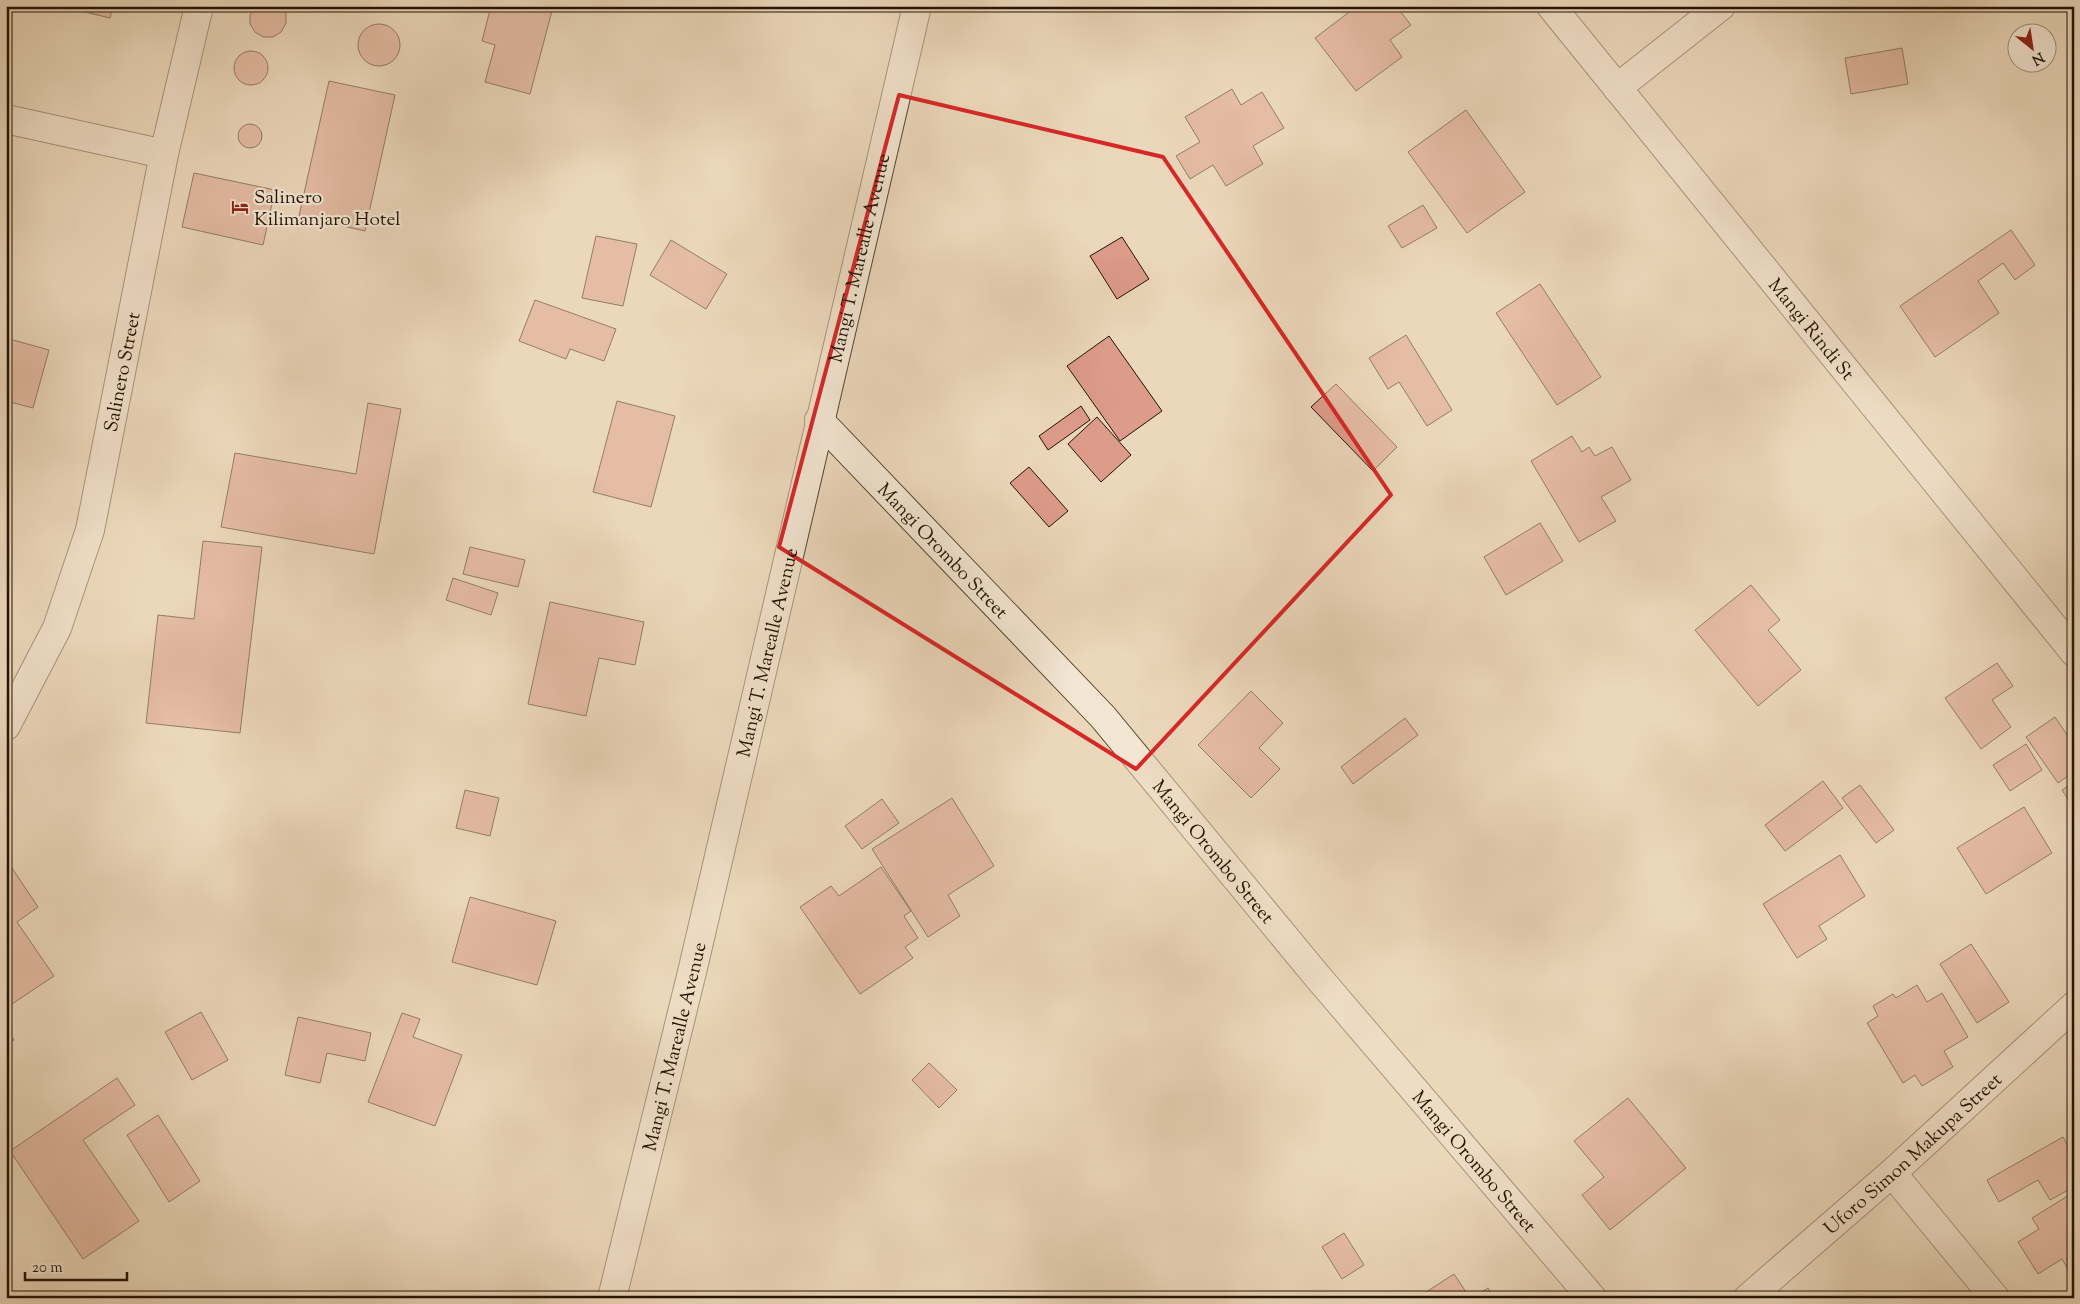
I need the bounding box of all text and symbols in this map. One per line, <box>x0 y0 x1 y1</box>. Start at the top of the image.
north arrow <box>2008 22 2058 72</box>
text: N <box>2028 46 2047 69</box>
street label: Mangi T. Marealle Avenue <box>823 151 898 366</box>
place label: Salinero Kilimanjaro Hotel <box>254 185 400 234</box>
hotel icon: Salinero Kilimanjaro Hotel <box>230 197 250 217</box>
street label: Mangi Rindi St <box>1761 273 1860 387</box>
street label: Salinero Street <box>99 310 149 435</box>
street label: Mangi Orombo Street <box>870 478 1014 626</box>
street label: Mangi T. Marealle Avenue <box>732 545 806 760</box>
street label: Mangi Orombo Street <box>1144 775 1280 931</box>
street label: Mangi T. Marealle Avenue <box>638 940 715 1154</box>
street label: Uforo Simon Makupa Street <box>1819 1067 2009 1242</box>
street label: Mangi Orombo Street <box>1404 1086 1542 1240</box>
scale bar <box>25 1249 128 1281</box>
text: 20 m <box>32 1258 63 1279</box>

